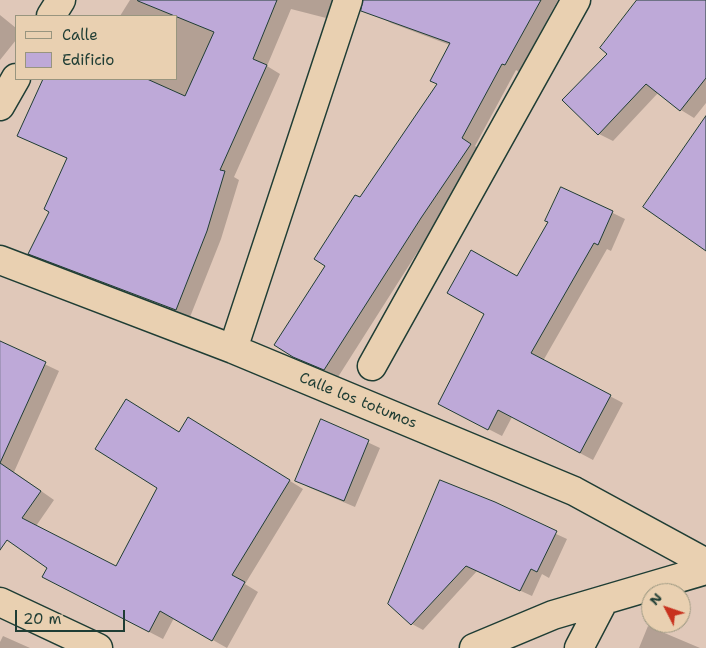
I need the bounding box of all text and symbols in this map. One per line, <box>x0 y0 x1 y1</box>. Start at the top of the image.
legend <box>15 15 178 80</box>
text: Calle <box>62 25 98 45</box>
text: Edificio <box>62 50 114 70</box>
street label: Calle los totumos <box>296 369 420 433</box>
north arrow <box>641 583 691 633</box>
text: N <box>645 589 666 609</box>
scale bar <box>18 600 128 632</box>
text: 20 m <box>23 609 62 629</box>

